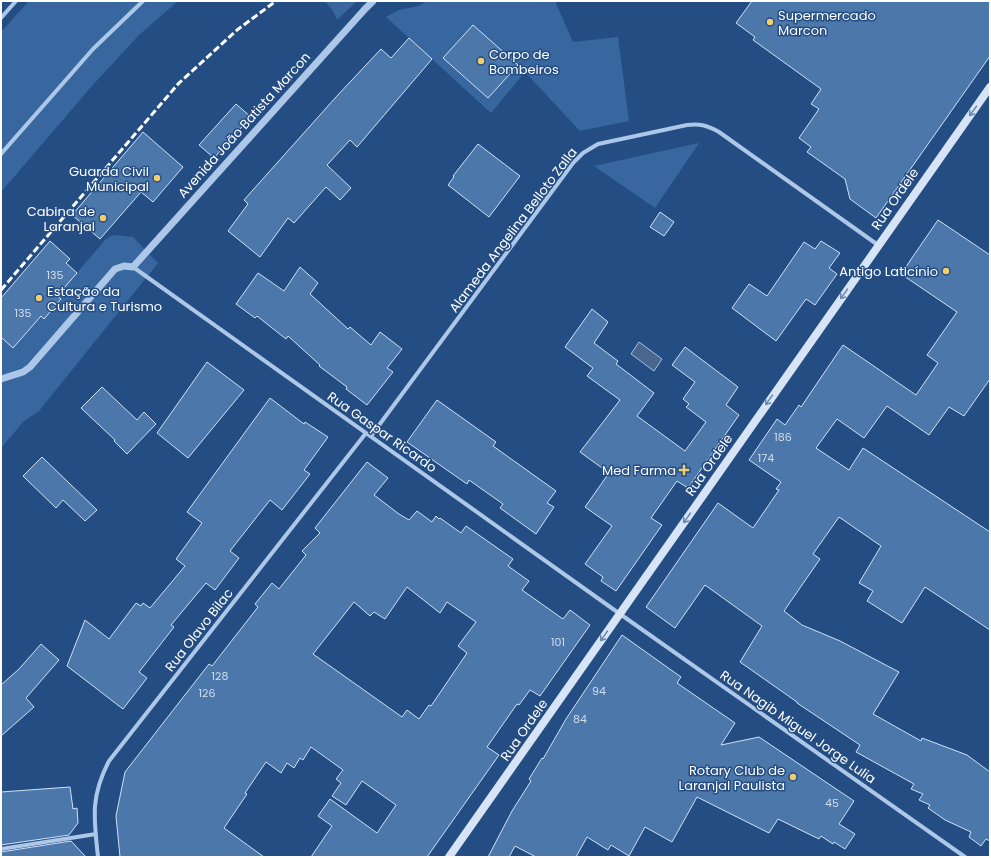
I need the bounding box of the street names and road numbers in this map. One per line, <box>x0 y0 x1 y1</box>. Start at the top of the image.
street label: Avenida João Batista Marcon <box>173 48 315 202</box>
street label: Alameda Angelina Belloto Zalla <box>444 143 582 317</box>
street label: Rua Ordele <box>867 164 923 234</box>
street label: Rua Gaspar Ricardo <box>323 387 441 477</box>
street label: Rua Ordele <box>681 430 737 500</box>
street label: Rua Olavo Bilac <box>160 584 238 676</box>
street label: Rua Nagib Miguel Jorge Lulia <box>716 666 880 788</box>
street label: Rua Ordele <box>496 695 552 765</box>

